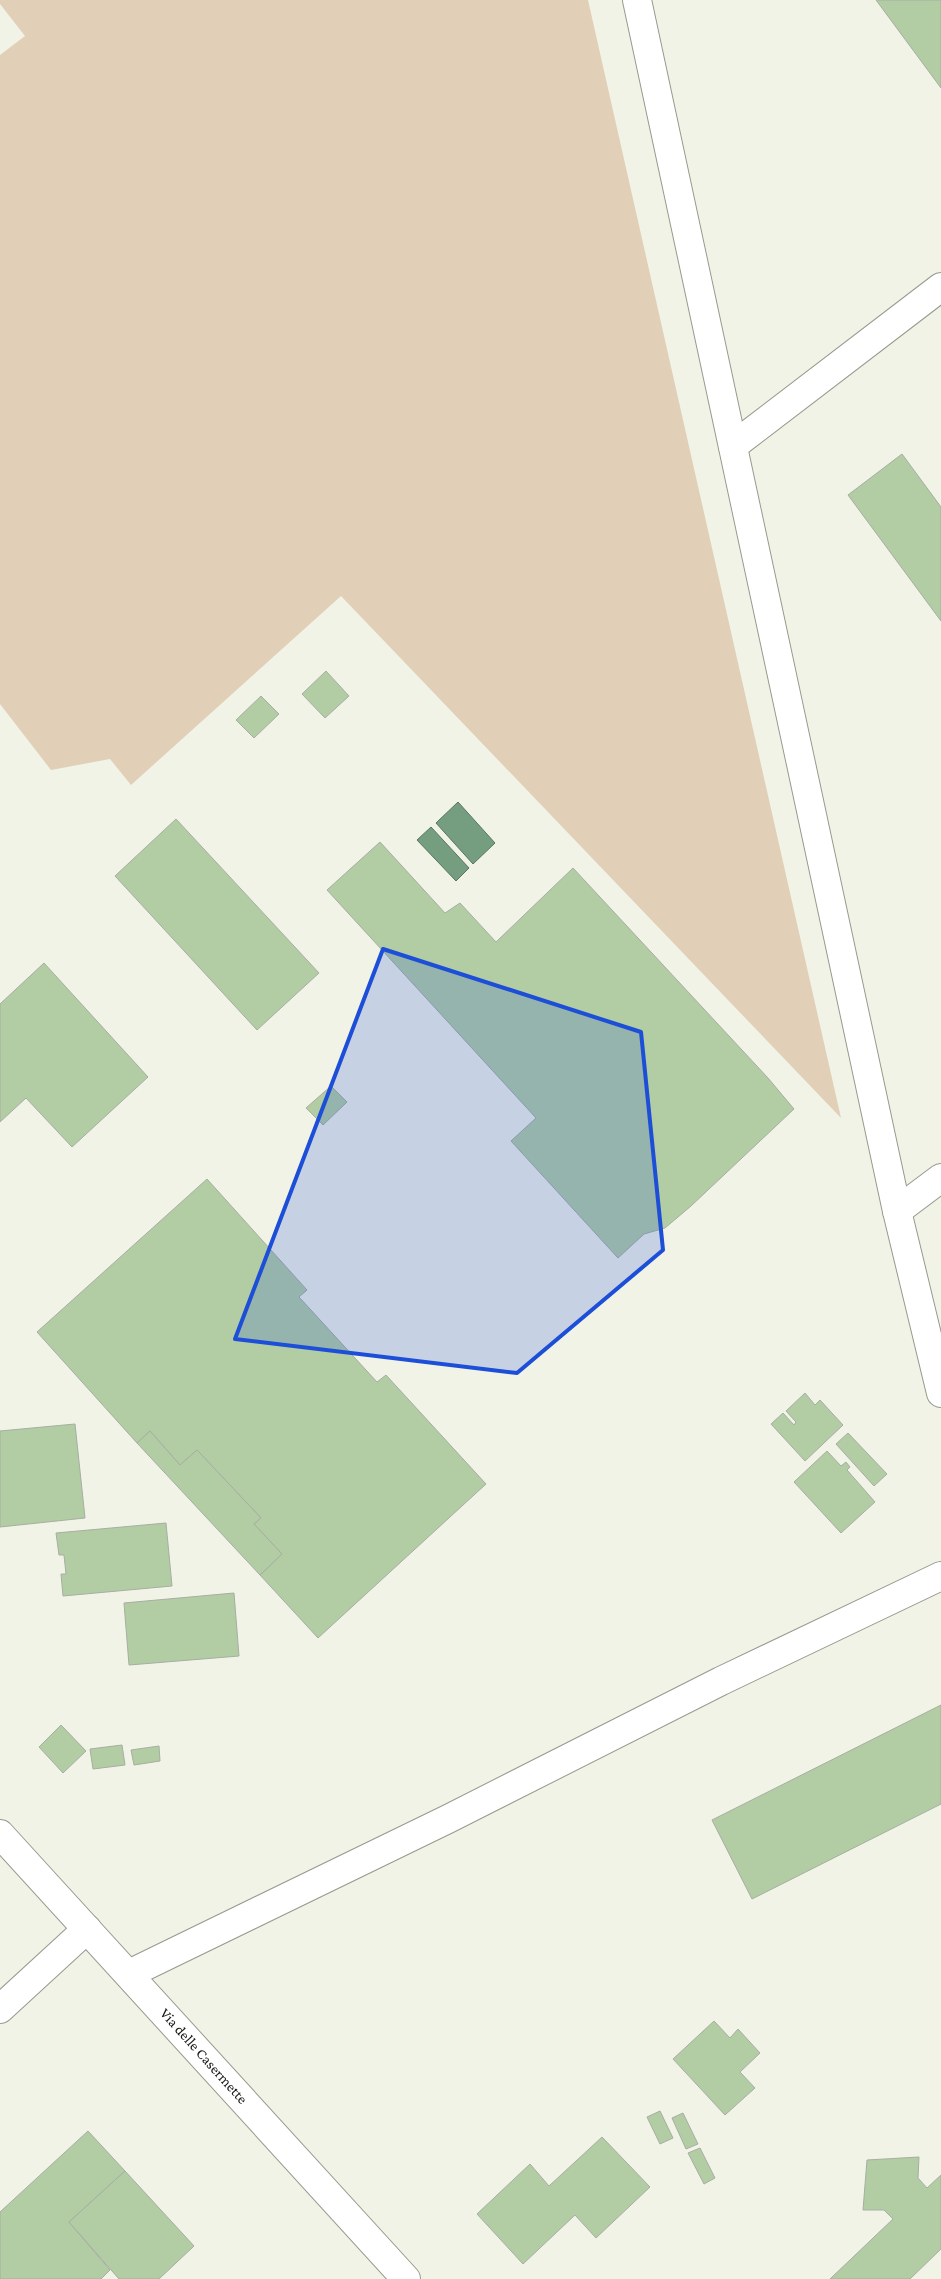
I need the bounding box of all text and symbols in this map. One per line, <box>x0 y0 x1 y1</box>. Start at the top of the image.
street label: Via delle Casermette <box>157 2005 251 2107</box>

